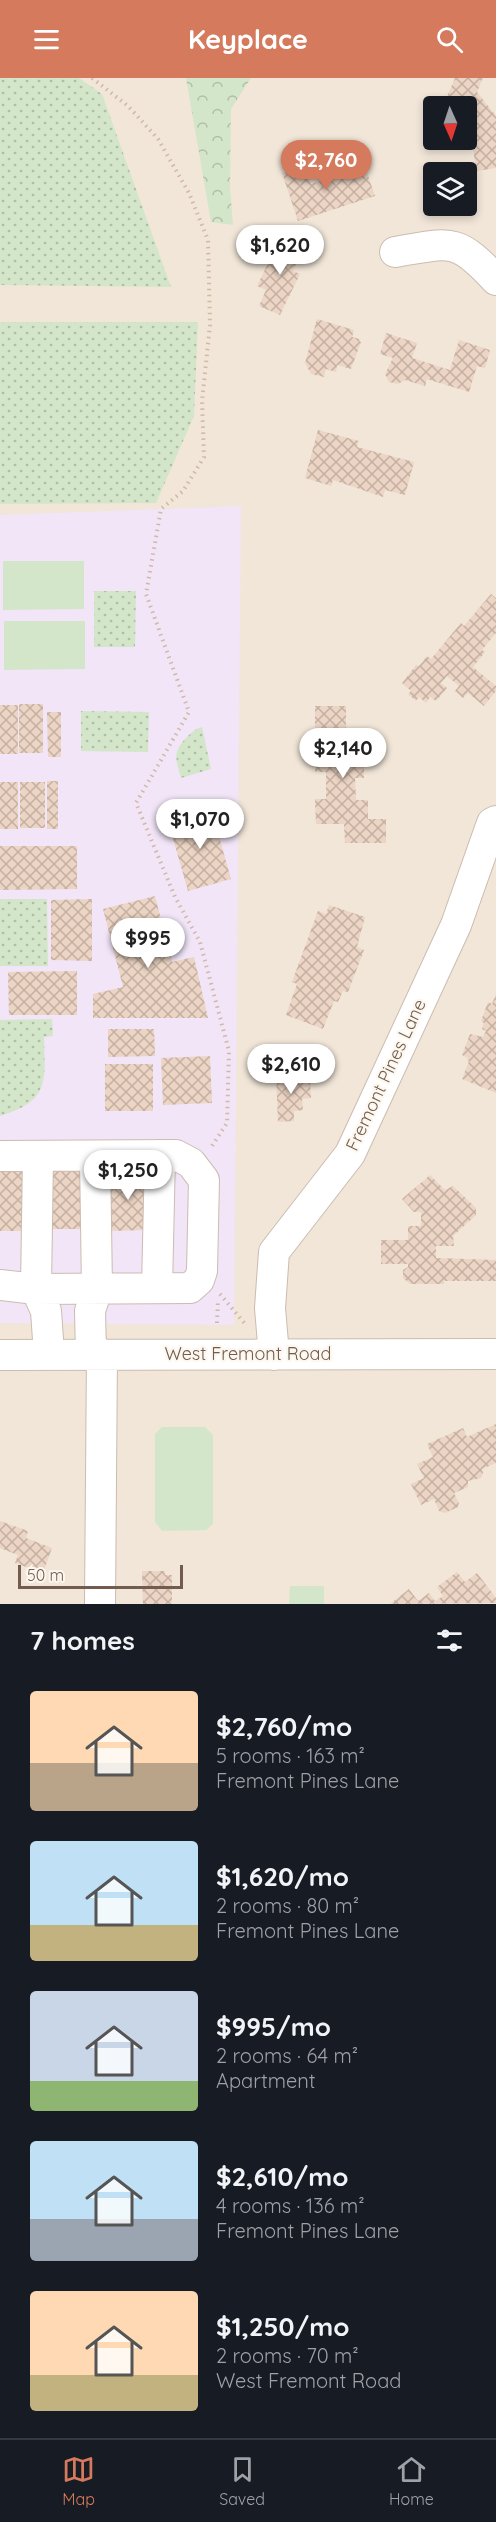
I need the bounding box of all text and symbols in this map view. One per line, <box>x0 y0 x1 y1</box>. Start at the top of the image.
text: Keyplace <box>188 22 308 56</box>
icon: menu <box>30 23 63 56</box>
icon: search <box>433 23 466 56</box>
north arrow <box>423 96 477 150</box>
map controls <box>423 96 477 216</box>
pin: $2,760 <box>277 140 375 191</box>
text: $2,760 <box>295 147 357 172</box>
button: layers <box>423 162 477 216</box>
pin: $1,620 <box>231 225 329 276</box>
text: $1,620 <box>250 232 310 257</box>
pin: $2,140 <box>294 728 392 779</box>
text: $2,140 <box>313 735 373 760</box>
pin: $1,070 <box>151 799 249 850</box>
text: $1,070 <box>170 806 230 831</box>
pin: $995 <box>112 918 184 969</box>
text: $995 <box>125 925 171 950</box>
street label: Fremont Pines Lane <box>340 995 431 1154</box>
pin: $2,610 <box>242 1044 340 1095</box>
text: $2,610 <box>261 1051 321 1076</box>
pin: $1,250 <box>79 1150 177 1201</box>
text: $1,250 <box>98 1157 158 1182</box>
street label: West Fremont Road <box>165 1342 331 1365</box>
scale bar <box>18 1562 183 1590</box>
text: 50 m <box>27 1565 64 1585</box>
text: 7 homes <box>30 1624 135 1657</box>
icon: filters <box>433 1624 466 1657</box>
text: $2,760/mo <box>216 1710 352 1743</box>
icon: home <box>78 1715 150 1787</box>
text: 5 rooms · 163 m² <box>216 1743 365 1768</box>
text: Fremont Pines Lane <box>216 1768 399 1793</box>
text: $1,620/mo <box>216 1860 349 1893</box>
icon: home <box>78 1865 150 1937</box>
text: 2 rooms · 80 m² <box>216 1893 359 1918</box>
text: Fremont Pines Lane <box>216 1918 399 1943</box>
text: $995/mo <box>216 2010 331 2043</box>
icon: home <box>78 2015 150 2087</box>
text: 2 rooms · 64 m² <box>216 2043 358 2068</box>
text: Apartment <box>216 2068 316 2093</box>
text: $2,610/mo <box>216 2160 348 2193</box>
icon: home <box>78 2165 150 2237</box>
text: 4 rooms · 136 m² <box>216 2193 365 2218</box>
text: Fremont Pines Lane <box>216 2218 399 2243</box>
text: $1,250/mo <box>216 2310 349 2343</box>
icon: home <box>78 2315 150 2387</box>
text: 2 rooms · 70 m² <box>216 2343 359 2368</box>
text: West Fremont Road <box>216 2368 401 2393</box>
tab: Map <box>62 2453 95 2509</box>
tab: Saved <box>219 2453 265 2509</box>
tab: Home <box>389 2453 434 2509</box>

